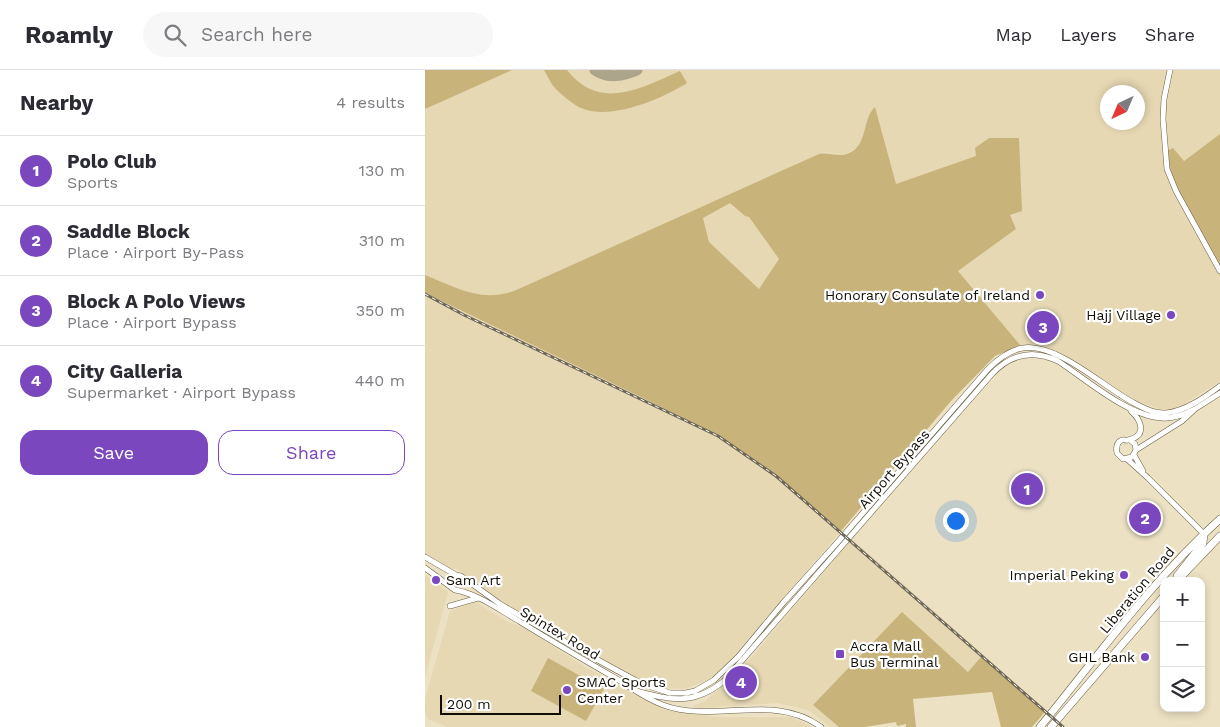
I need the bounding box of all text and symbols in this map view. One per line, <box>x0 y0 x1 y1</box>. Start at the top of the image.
search box <box>143 12 493 57</box>
text: Roamly <box>25 21 113 49</box>
icon: search <box>161 21 189 49</box>
text: Search here <box>201 23 312 46</box>
text: Map <box>995 24 1032 45</box>
text: Layers <box>1060 24 1117 45</box>
text: Share <box>1145 24 1195 45</box>
north arrow <box>1100 85 1145 130</box>
text: Nearby <box>20 90 93 115</box>
text: 4 results <box>336 93 405 112</box>
text: Polo Club <box>67 150 157 173</box>
text: 1 <box>33 161 39 180</box>
text: 130 m <box>359 161 405 180</box>
text: Sports <box>67 173 118 192</box>
text: Saddle Block <box>67 220 190 243</box>
text: 2 <box>31 231 41 250</box>
text: 310 m <box>359 231 405 250</box>
text: Place · Airport By-Pass <box>67 243 244 262</box>
place label: Honorary Consulate of Ireland <box>825 287 1030 303</box>
marker: Honorary Consulate of Ireland <box>1034 289 1046 301</box>
text: Block A Polo Views <box>67 290 245 313</box>
text: 3 <box>31 301 41 320</box>
text: 350 m <box>356 301 405 320</box>
place label: Hajj Village <box>1086 307 1161 323</box>
pin: 3 <box>1027 308 1059 346</box>
marker: Hajj Village <box>1165 309 1177 321</box>
text: Place · Airport Bypass <box>67 313 237 332</box>
text: City Galleria <box>67 360 182 383</box>
text: 4 <box>31 371 41 390</box>
text: 440 m <box>355 371 405 390</box>
text: Supermarket · Airport Bypass <box>67 383 296 402</box>
street label: Airport Bypass <box>855 426 933 512</box>
button: Save <box>20 430 208 475</box>
button: Share <box>218 430 405 475</box>
pin: 1 <box>1011 470 1043 508</box>
pin: 2 <box>1129 499 1161 537</box>
your location <box>943 508 969 534</box>
street label: Liberation Road <box>1096 544 1178 636</box>
place label: Imperial Peking <box>1010 567 1115 583</box>
marker: Imperial Peking <box>1118 569 1130 581</box>
place label: Sam Art <box>446 572 501 588</box>
marker: Sam Art <box>430 574 442 586</box>
map controls <box>1160 577 1205 712</box>
button: + <box>1160 577 1205 622</box>
street label: Spintex Road <box>517 603 603 663</box>
button: − <box>1160 622 1205 667</box>
place label: Accra Mall Bus Terminal <box>850 638 939 670</box>
marker: Accra Mall Bus Terminal <box>834 648 846 660</box>
place label: GHL Bank <box>1068 649 1135 665</box>
marker: GHL Bank <box>1139 651 1151 663</box>
pin: 4 <box>725 663 757 701</box>
button: layers <box>1160 667 1205 712</box>
place label: SMAC Sports Center <box>577 674 666 706</box>
marker: SMAC Sports Center <box>561 684 573 696</box>
scale bar <box>440 692 561 715</box>
text: 200 m <box>447 696 491 712</box>

